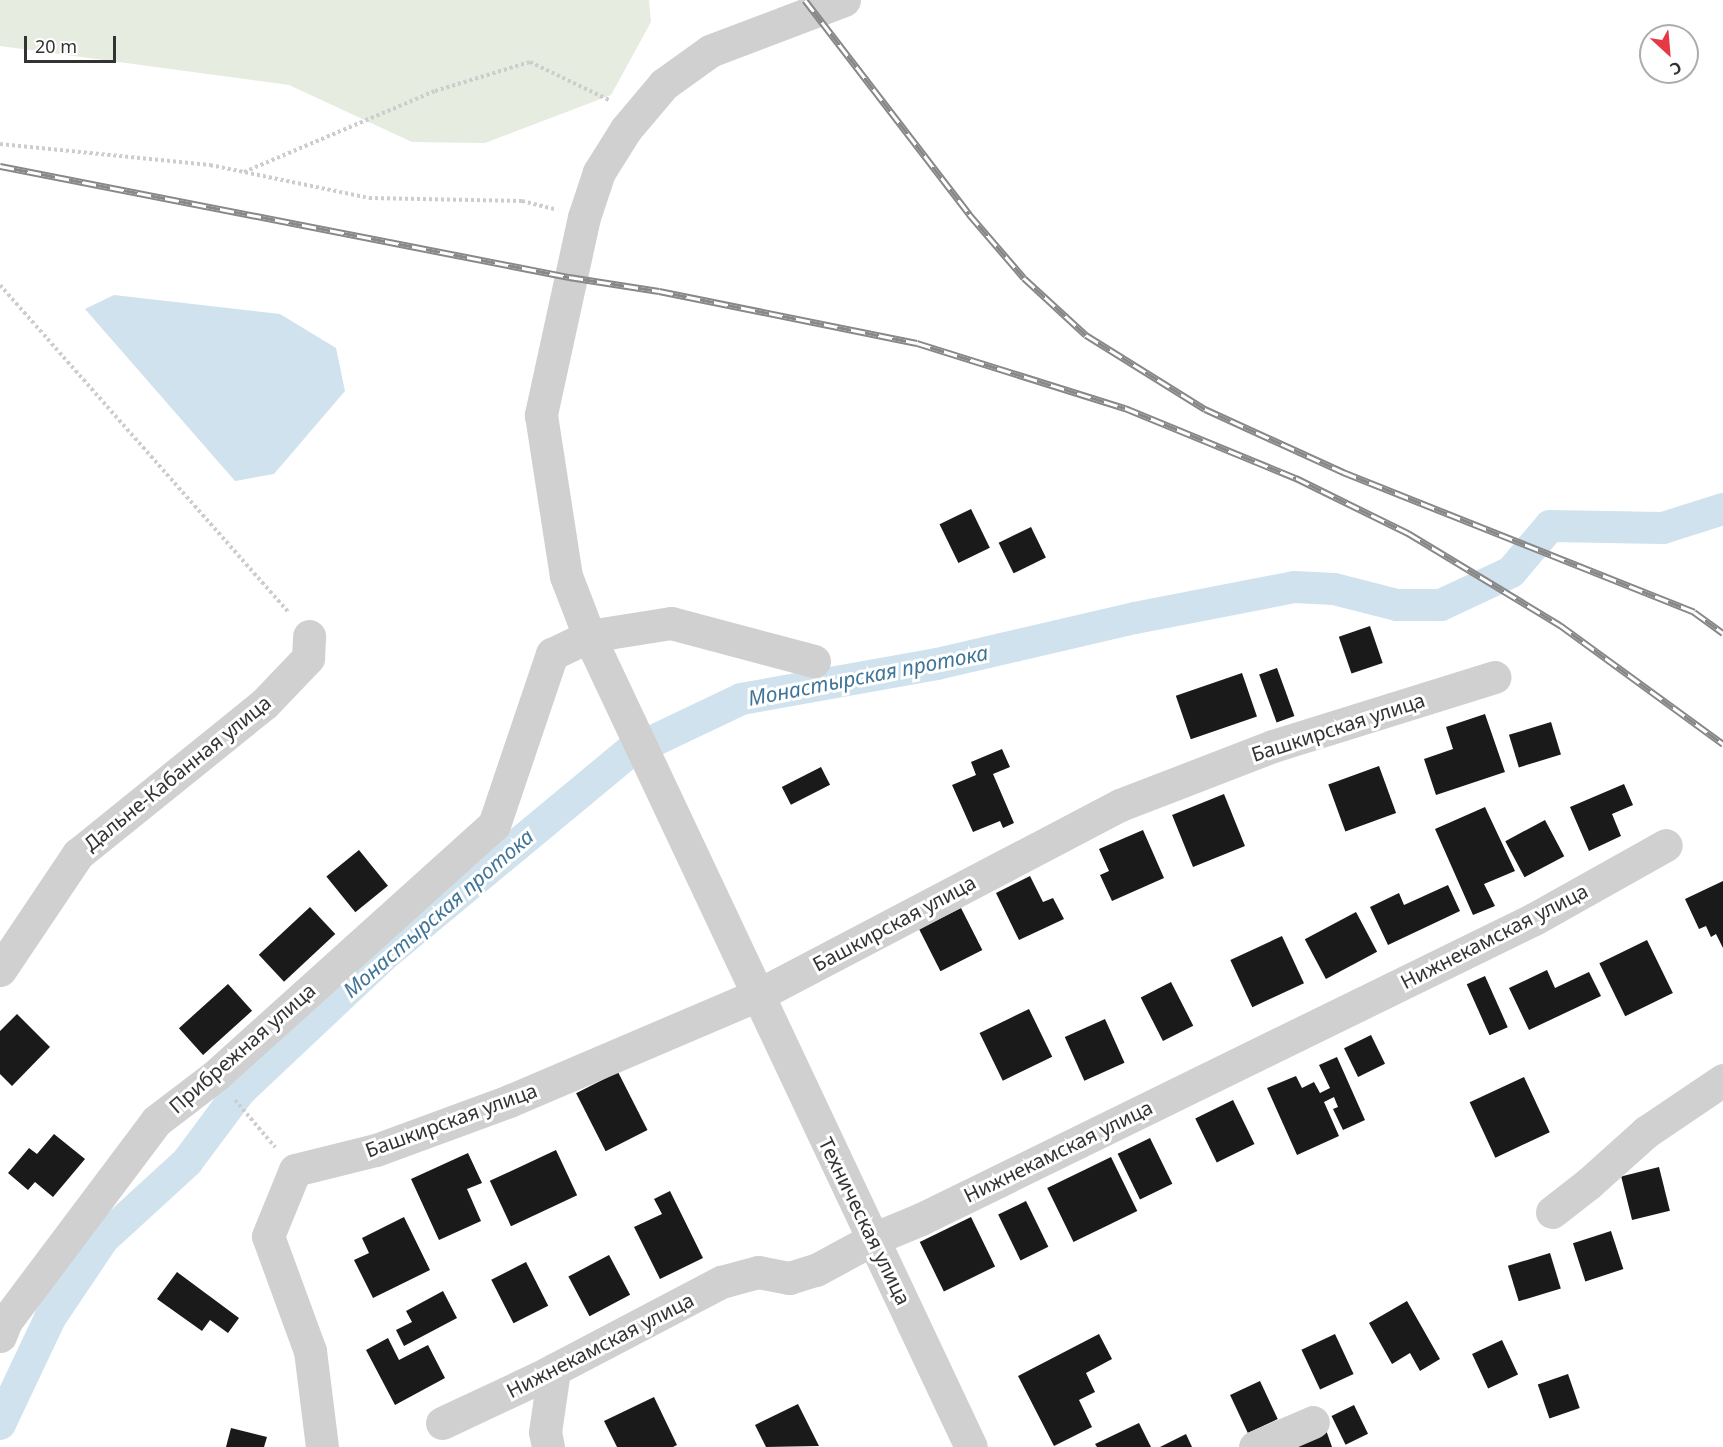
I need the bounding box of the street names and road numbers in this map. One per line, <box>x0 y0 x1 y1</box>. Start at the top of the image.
street label: Башкирская улица <box>1248 688 1428 766</box>
street label: Дальне-Кабанная улица <box>79 690 275 856</box>
street label: Башкирская улица <box>808 870 980 976</box>
street label: Нижнекамская улица <box>1396 878 1592 994</box>
street label: Прибрежная улица <box>164 978 320 1118</box>
street label: Башкирская улица <box>362 1078 540 1162</box>
street label: Нижнекамская улица <box>960 1095 1156 1207</box>
street label: Техническая улица <box>814 1133 916 1309</box>
street label: Нижнекамская улица <box>502 1287 698 1403</box>

